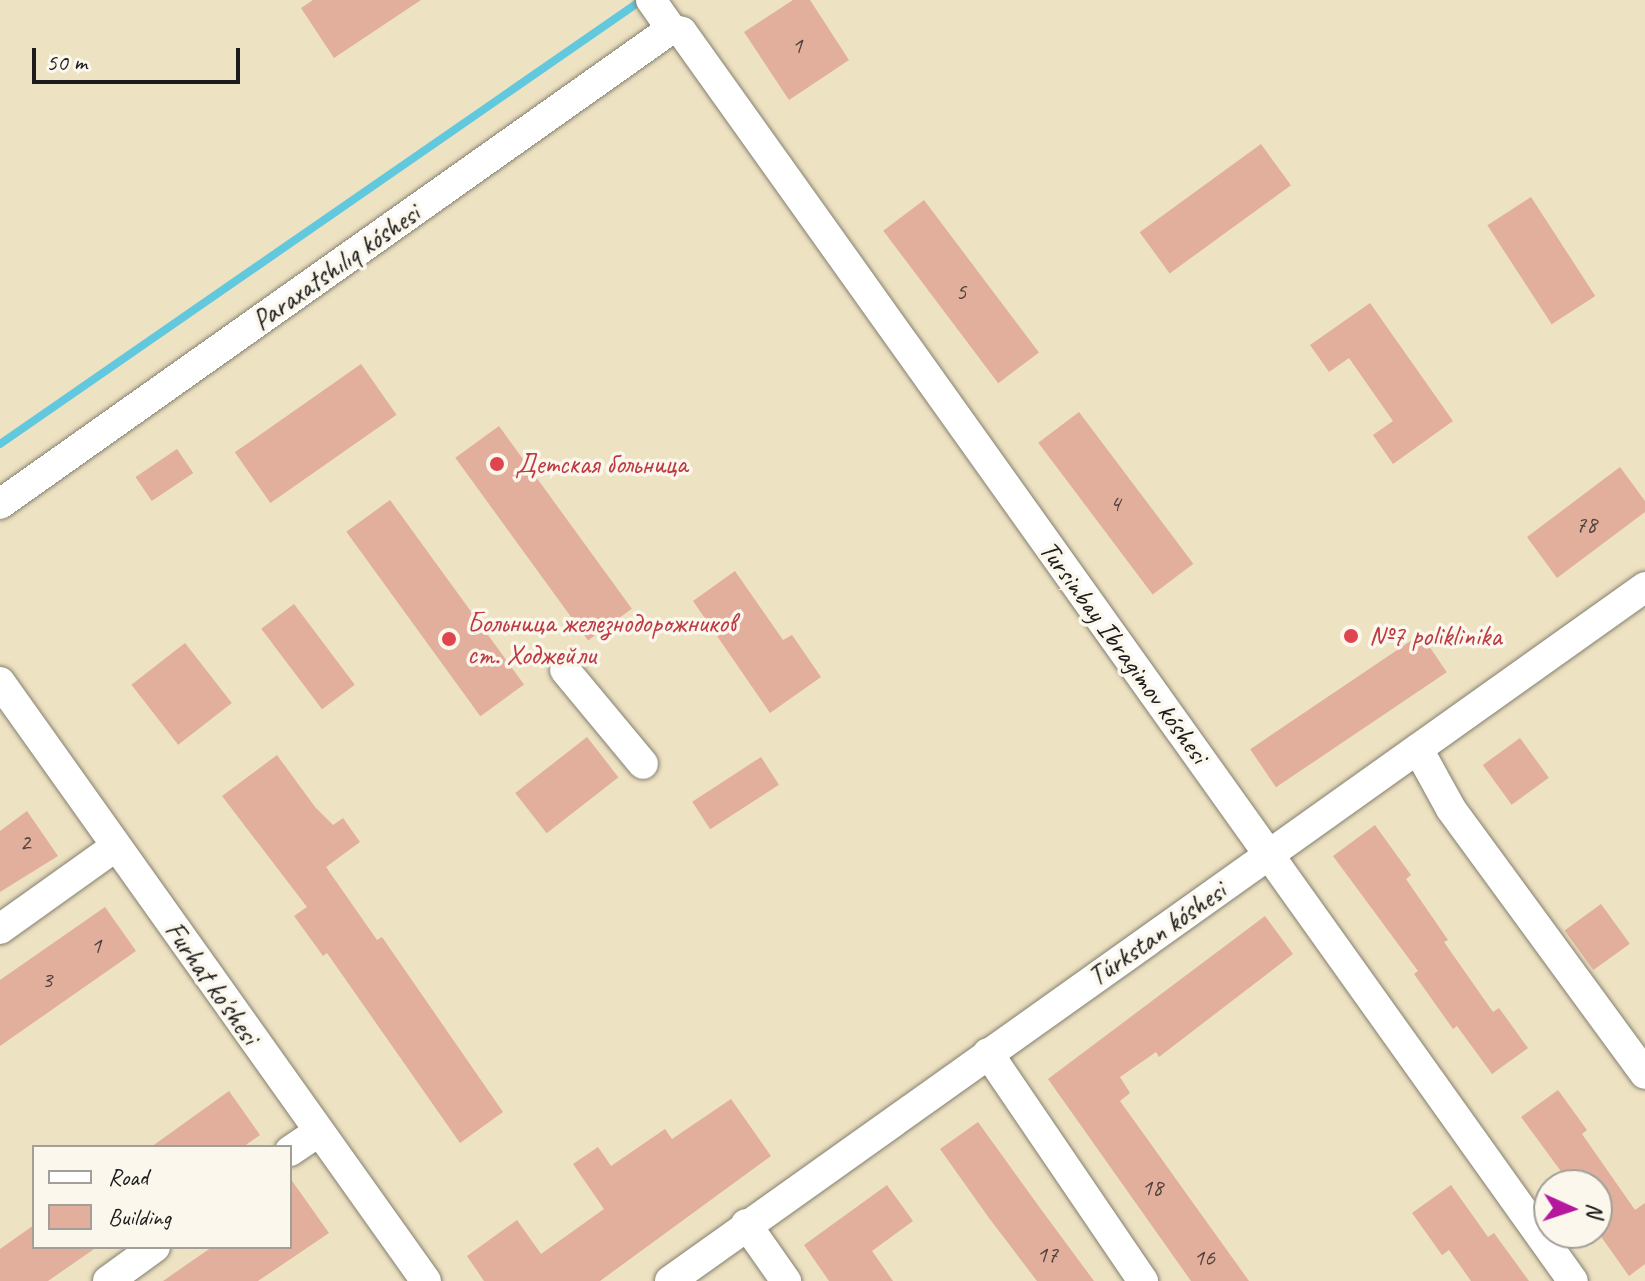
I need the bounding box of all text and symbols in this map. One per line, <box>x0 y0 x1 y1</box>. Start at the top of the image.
scale bar <box>36 32 244 82</box>
house number: 1 <box>792 32 802 60</box>
text: 50 m <box>46 47 87 77</box>
street label: Paraxatshılıq kóshesi <box>246 197 426 337</box>
house number: 5 <box>956 278 966 306</box>
place label: Детская больница <box>515 447 687 481</box>
marker: Детская больница <box>486 453 508 475</box>
house number: 4 <box>1110 490 1120 518</box>
house number: 78 <box>1575 511 1597 539</box>
street label: Tursinbay Ibragimov kóshesi <box>1032 534 1216 770</box>
place label: Больница железнодорожников ст. Ходжейли <box>467 606 737 672</box>
place label: №7 poliklinika <box>1369 619 1501 653</box>
marker: №7 poliklinika <box>1340 625 1362 647</box>
marker: Больница железнодорожников ст. Ходжейли <box>438 628 460 650</box>
house number: 2 <box>20 829 30 857</box>
street label: Túrkstan kóshesi <box>1082 874 1232 994</box>
street label: Furhat ko'shesi <box>157 915 267 1051</box>
house number: 1 <box>91 932 101 960</box>
house number: 3 <box>42 966 52 994</box>
legend <box>32 1145 292 1249</box>
text: Road <box>108 1162 148 1192</box>
north arrow <box>1533 1169 1613 1249</box>
house number: 18 <box>1141 1174 1163 1202</box>
text: Building <box>108 1202 171 1232</box>
text: N <box>1581 1203 1609 1218</box>
house number: 17 <box>1036 1241 1058 1269</box>
house number: 16 <box>1193 1244 1215 1272</box>

